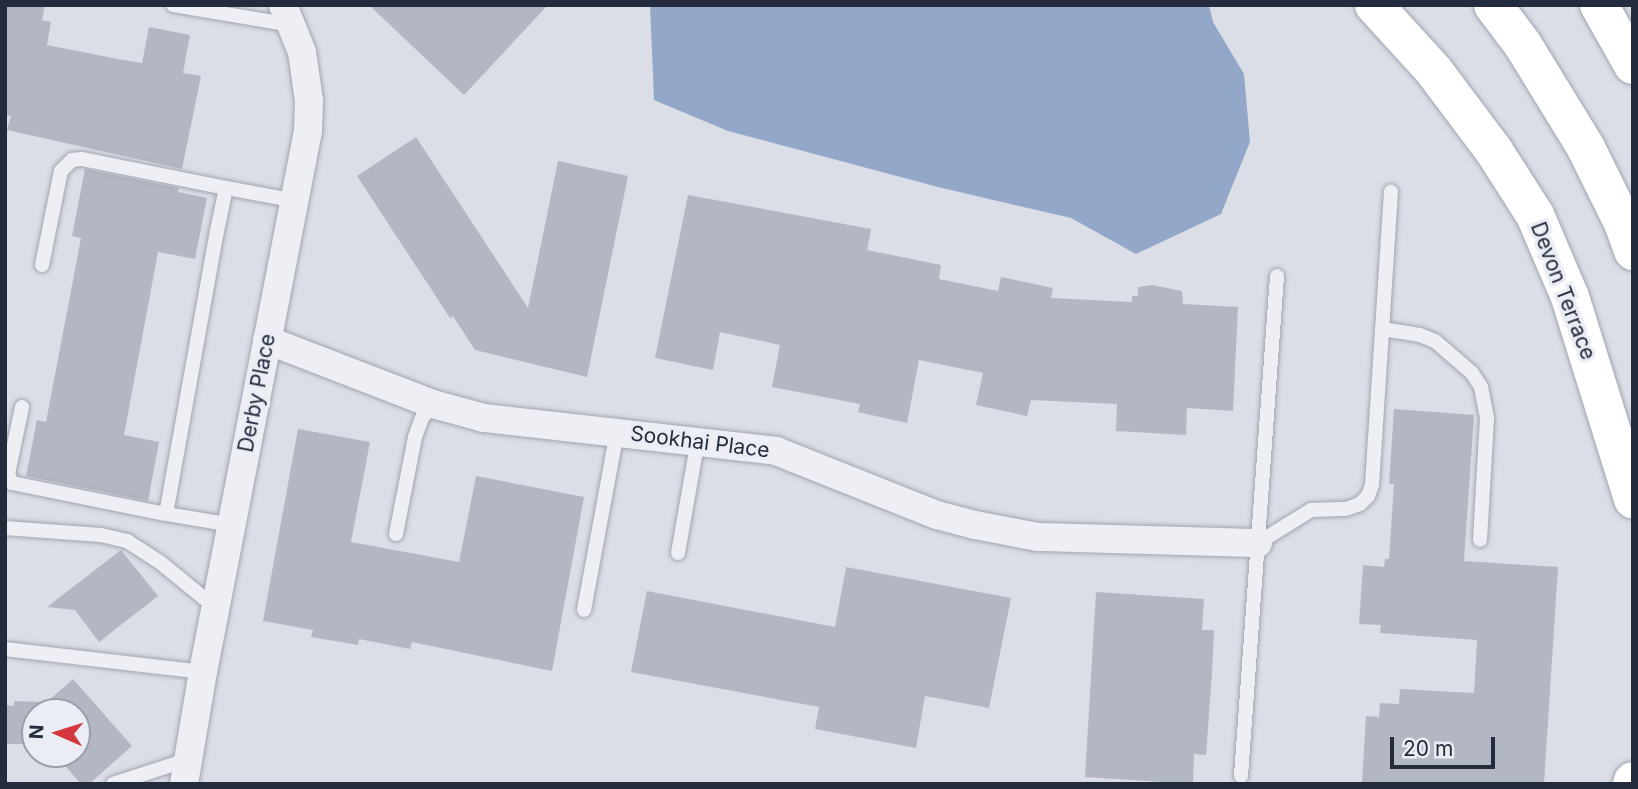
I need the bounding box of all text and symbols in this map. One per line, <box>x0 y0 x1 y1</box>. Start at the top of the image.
street label: Devon Terrace <box>1525 219 1601 363</box>
street label: Derby Place <box>233 332 281 454</box>
street label: Sookhai Place <box>629 421 771 463</box>
north arrow <box>21 698 91 768</box>
scale bar <box>1393 722 1498 766</box>
text: N <box>25 724 48 740</box>
text: 20 m <box>1403 736 1453 761</box>

